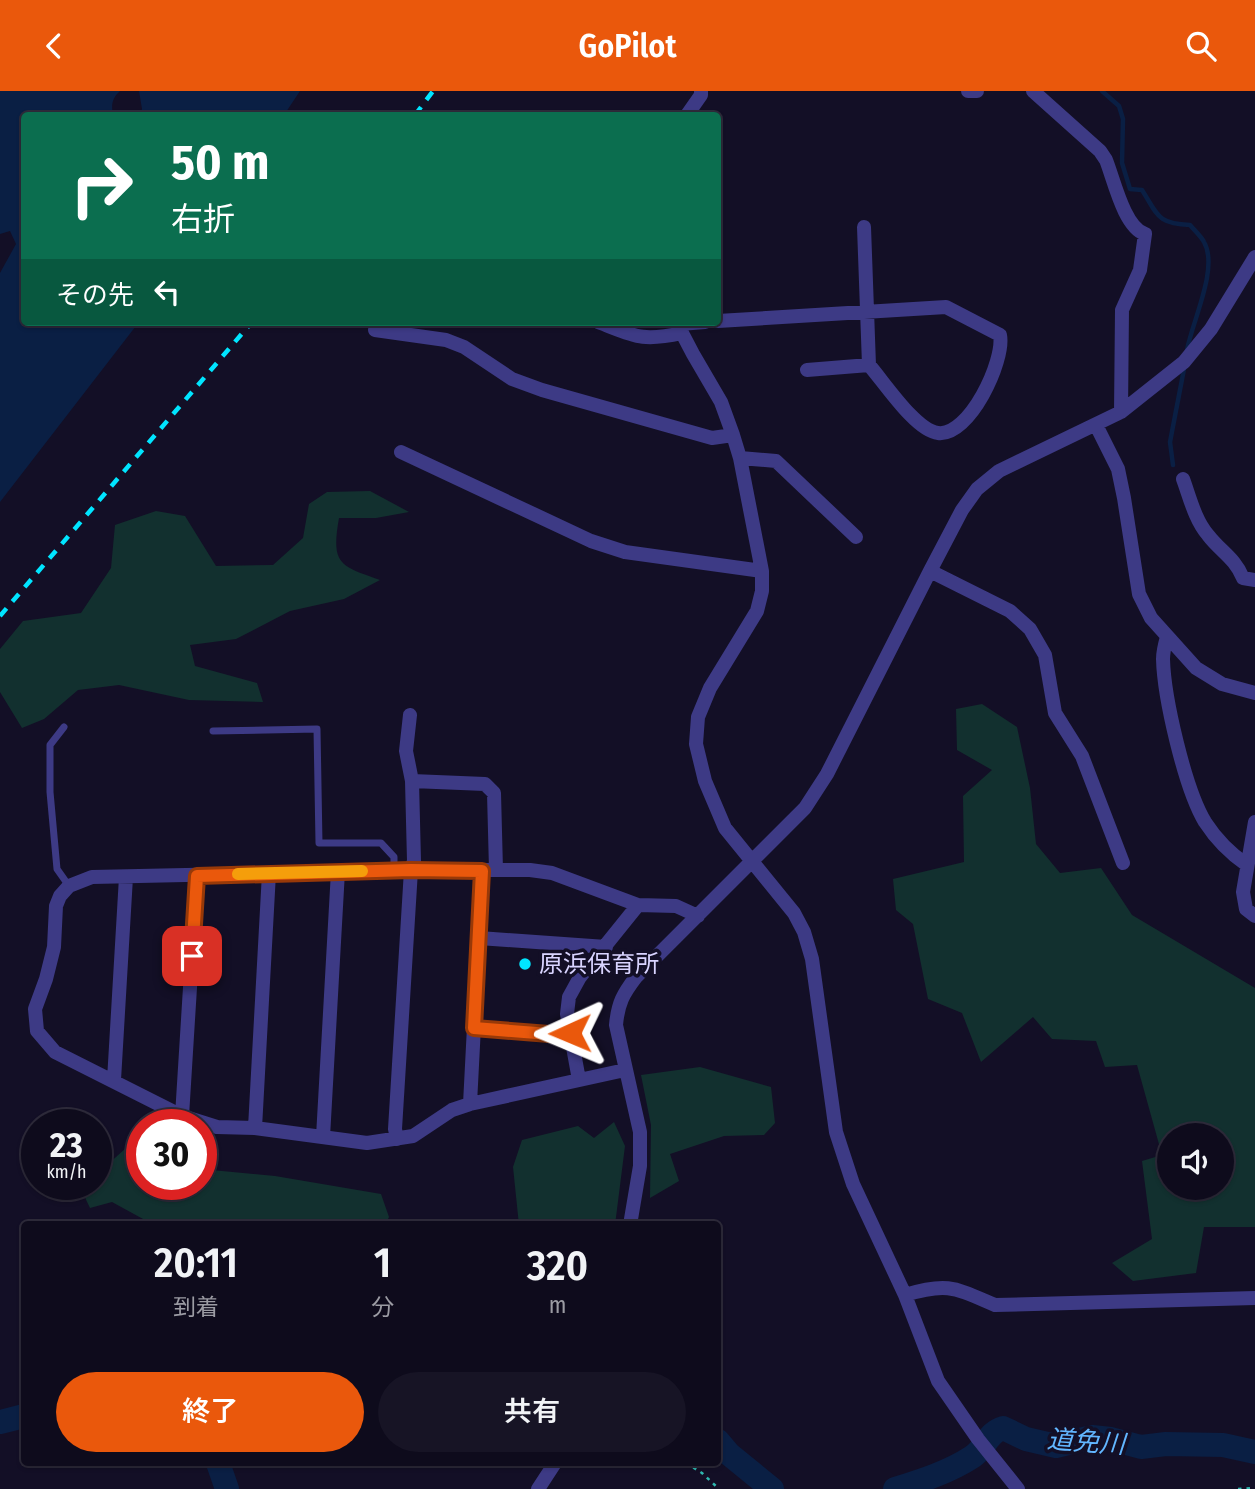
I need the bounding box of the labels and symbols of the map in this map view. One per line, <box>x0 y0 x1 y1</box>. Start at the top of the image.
pin <box>162 926 222 986</box>
place label: 原浜保育所 <box>539 950 659 978</box>
marker: 原浜保育所 <box>517 956 533 972</box>
position arrow <box>533 996 607 1070</box>
speed limit sign: 30 <box>126 1109 217 1200</box>
water label: 道免川 <box>1046 1424 1129 1460</box>

